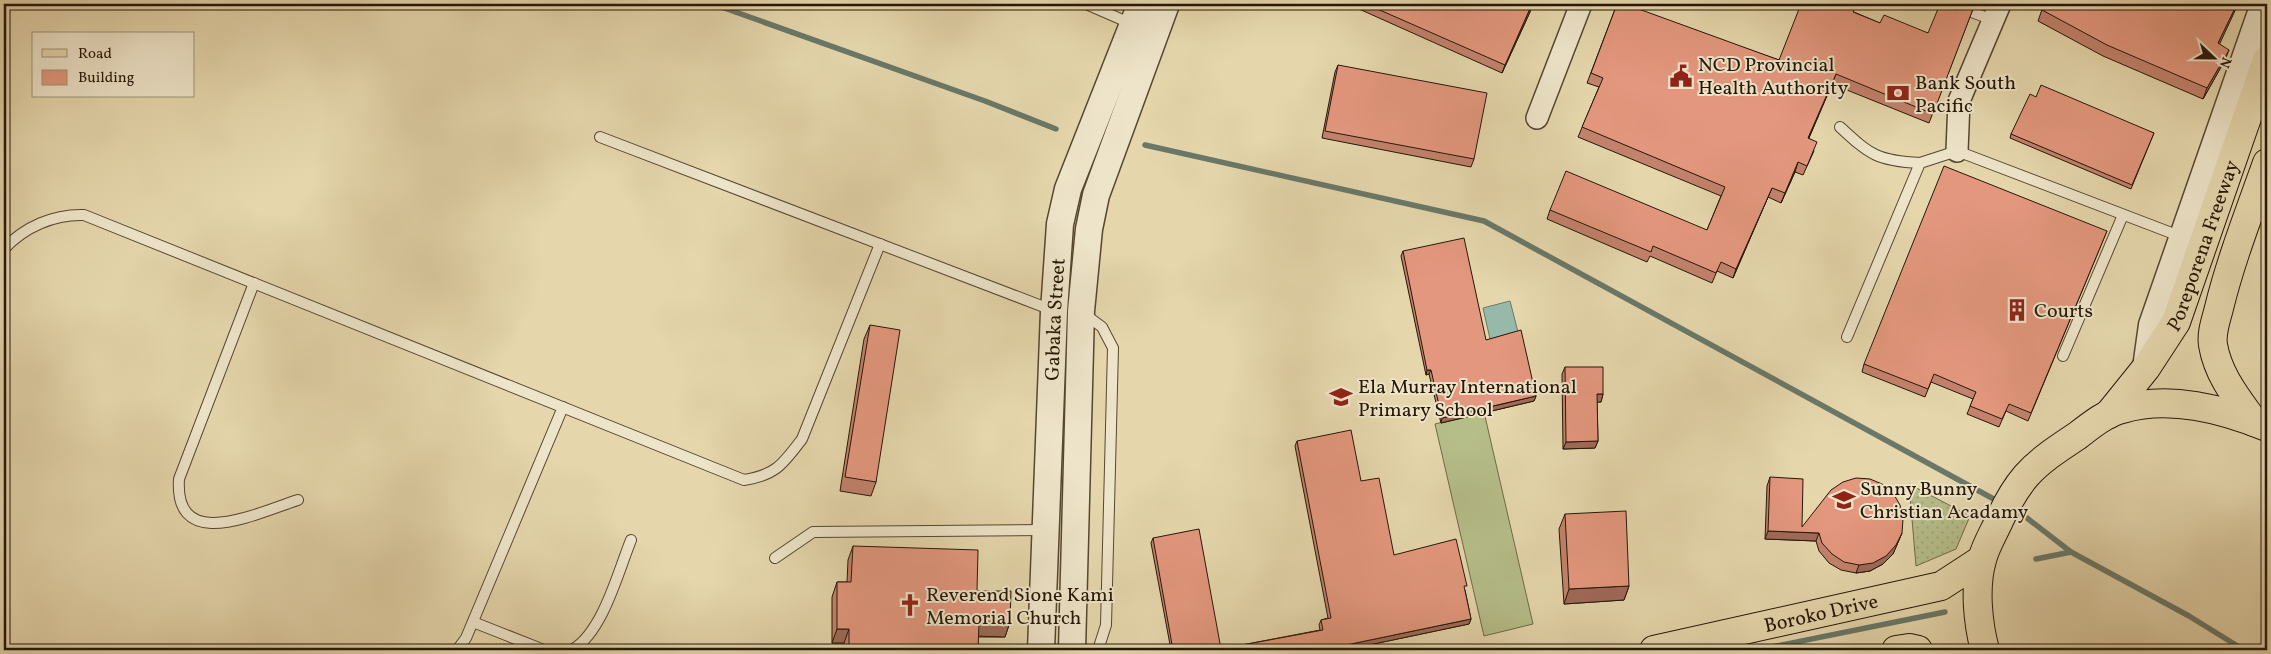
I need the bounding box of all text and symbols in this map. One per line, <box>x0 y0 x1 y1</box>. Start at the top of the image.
legend <box>32 32 195 98</box>
north arrow <box>2188 32 2238 82</box>
text: Road <box>78 44 112 65</box>
place label: NCD Provincial Health Authority <box>1698 52 1848 103</box>
text: N <box>2214 54 2235 71</box>
public building icon: NCD Provincial Health Authority <box>1668 63 1694 89</box>
text: Building <box>78 68 135 89</box>
place label: Bank South Pacific <box>1915 70 2016 121</box>
bank icon: Bank South Pacific <box>1885 80 1911 106</box>
street label: Poreporena Freeway <box>2161 157 2247 338</box>
street label: Gabaka Street <box>1039 257 1074 381</box>
building icon: Courts <box>2004 297 2030 323</box>
place label: Courts <box>2034 298 2093 326</box>
place label: Ela Murray International Primary School <box>1358 374 1577 425</box>
school or university icon: Ela Murray International Primary School <box>1328 384 1354 410</box>
place label: Sunny Bunny Christian Acadamy <box>1860 476 2029 527</box>
school or university icon: Sunny Bunny Christian Acadamy <box>1831 487 1857 513</box>
place label: Reverend Sione Kami Memorial Church <box>926 582 1114 633</box>
street label: Boroko Drive <box>1762 588 1881 641</box>
church icon: Reverend Sione Kami Memorial Church <box>897 592 923 618</box>

